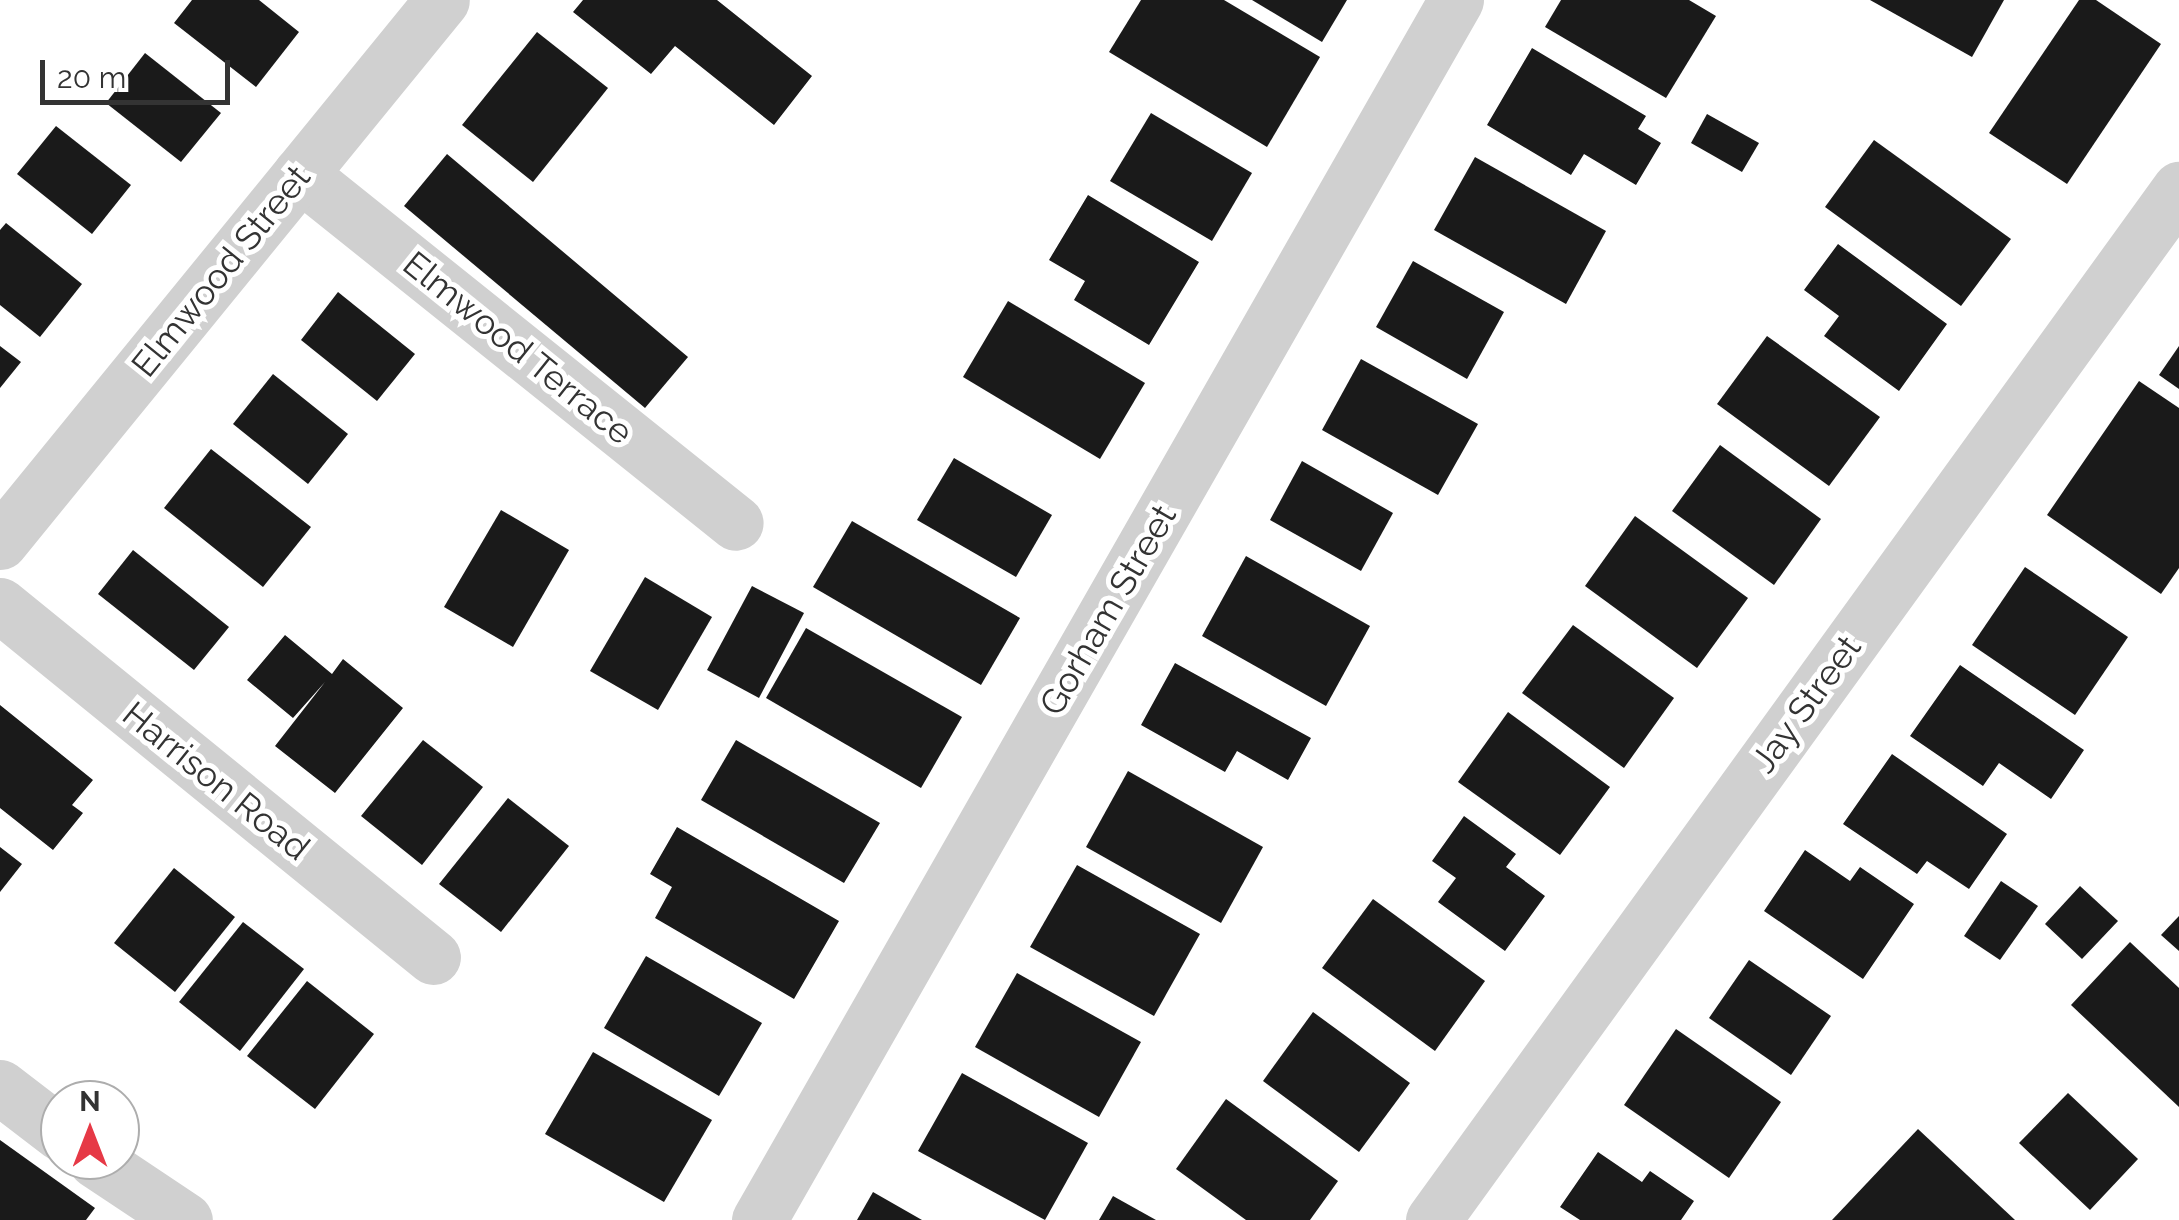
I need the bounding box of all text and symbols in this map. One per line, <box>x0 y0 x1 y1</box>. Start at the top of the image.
scale bar <box>45 40 235 102</box>
text: 20 m <box>57 60 126 95</box>
street label: Elmwood Street <box>123 157 319 385</box>
street label: Elmwood Terrace <box>394 242 642 454</box>
street label: Gorham Street <box>1031 497 1185 723</box>
street label: Jay Street <box>1742 627 1870 781</box>
street label: Harrison Road <box>114 693 318 869</box>
north arrow <box>40 1080 140 1180</box>
text: N <box>79 1085 101 1118</box>

